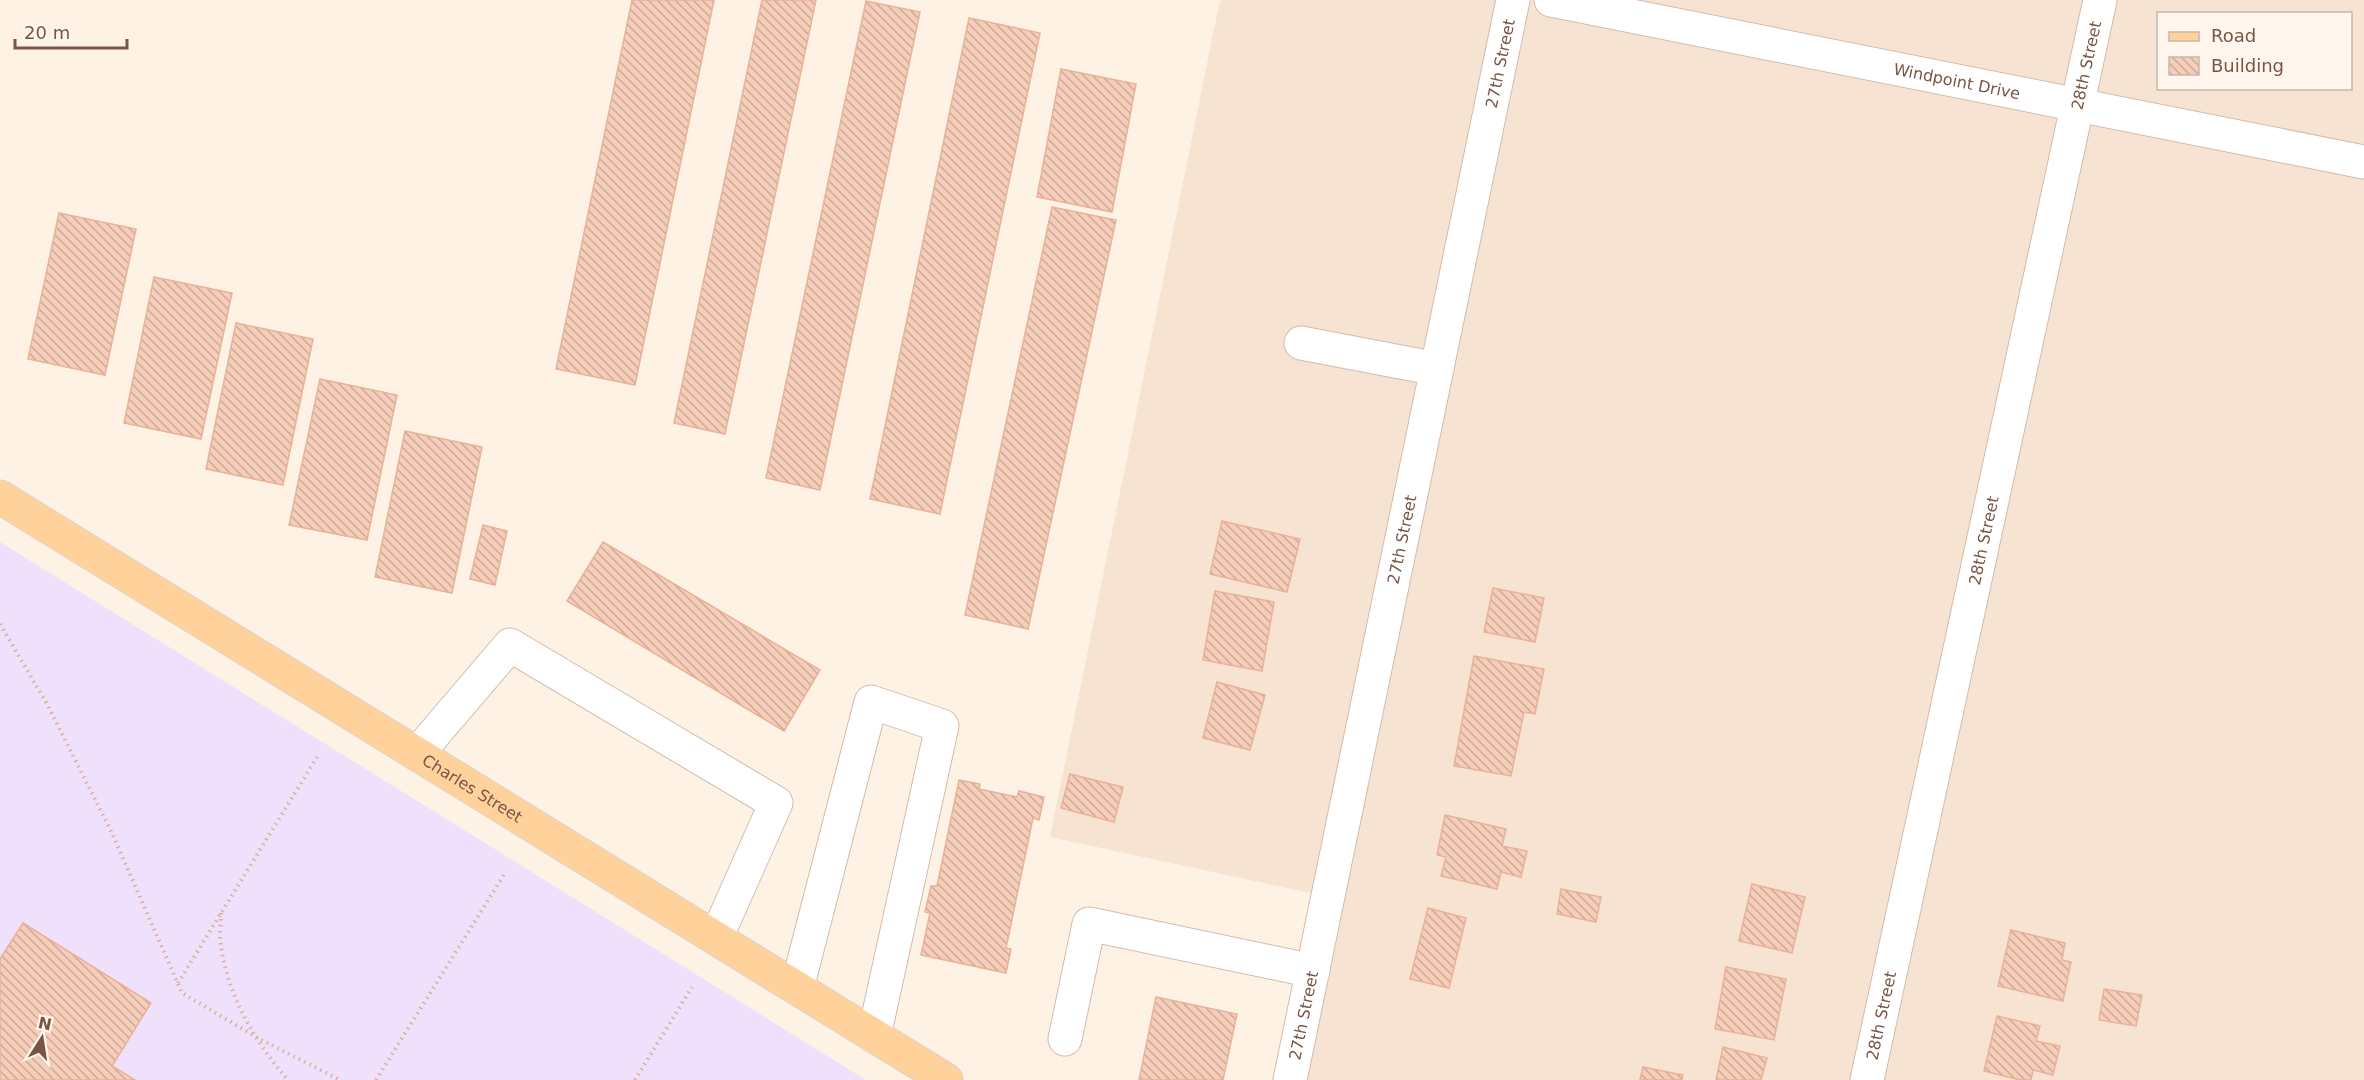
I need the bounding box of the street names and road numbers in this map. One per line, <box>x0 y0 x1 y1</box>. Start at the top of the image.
street label: 27th Street <box>1481 17 1518 110</box>
street label: 28th Street <box>2067 19 2105 112</box>
street label: Windpoint Drive <box>1892 59 2022 103</box>
street label: 27th Street <box>1383 493 1420 586</box>
street label: 28th Street <box>1965 494 2002 587</box>
street label: Charles Street <box>419 750 526 826</box>
street label: 27th Street <box>1285 969 1322 1062</box>
street label: 28th Street <box>1862 969 1900 1062</box>

